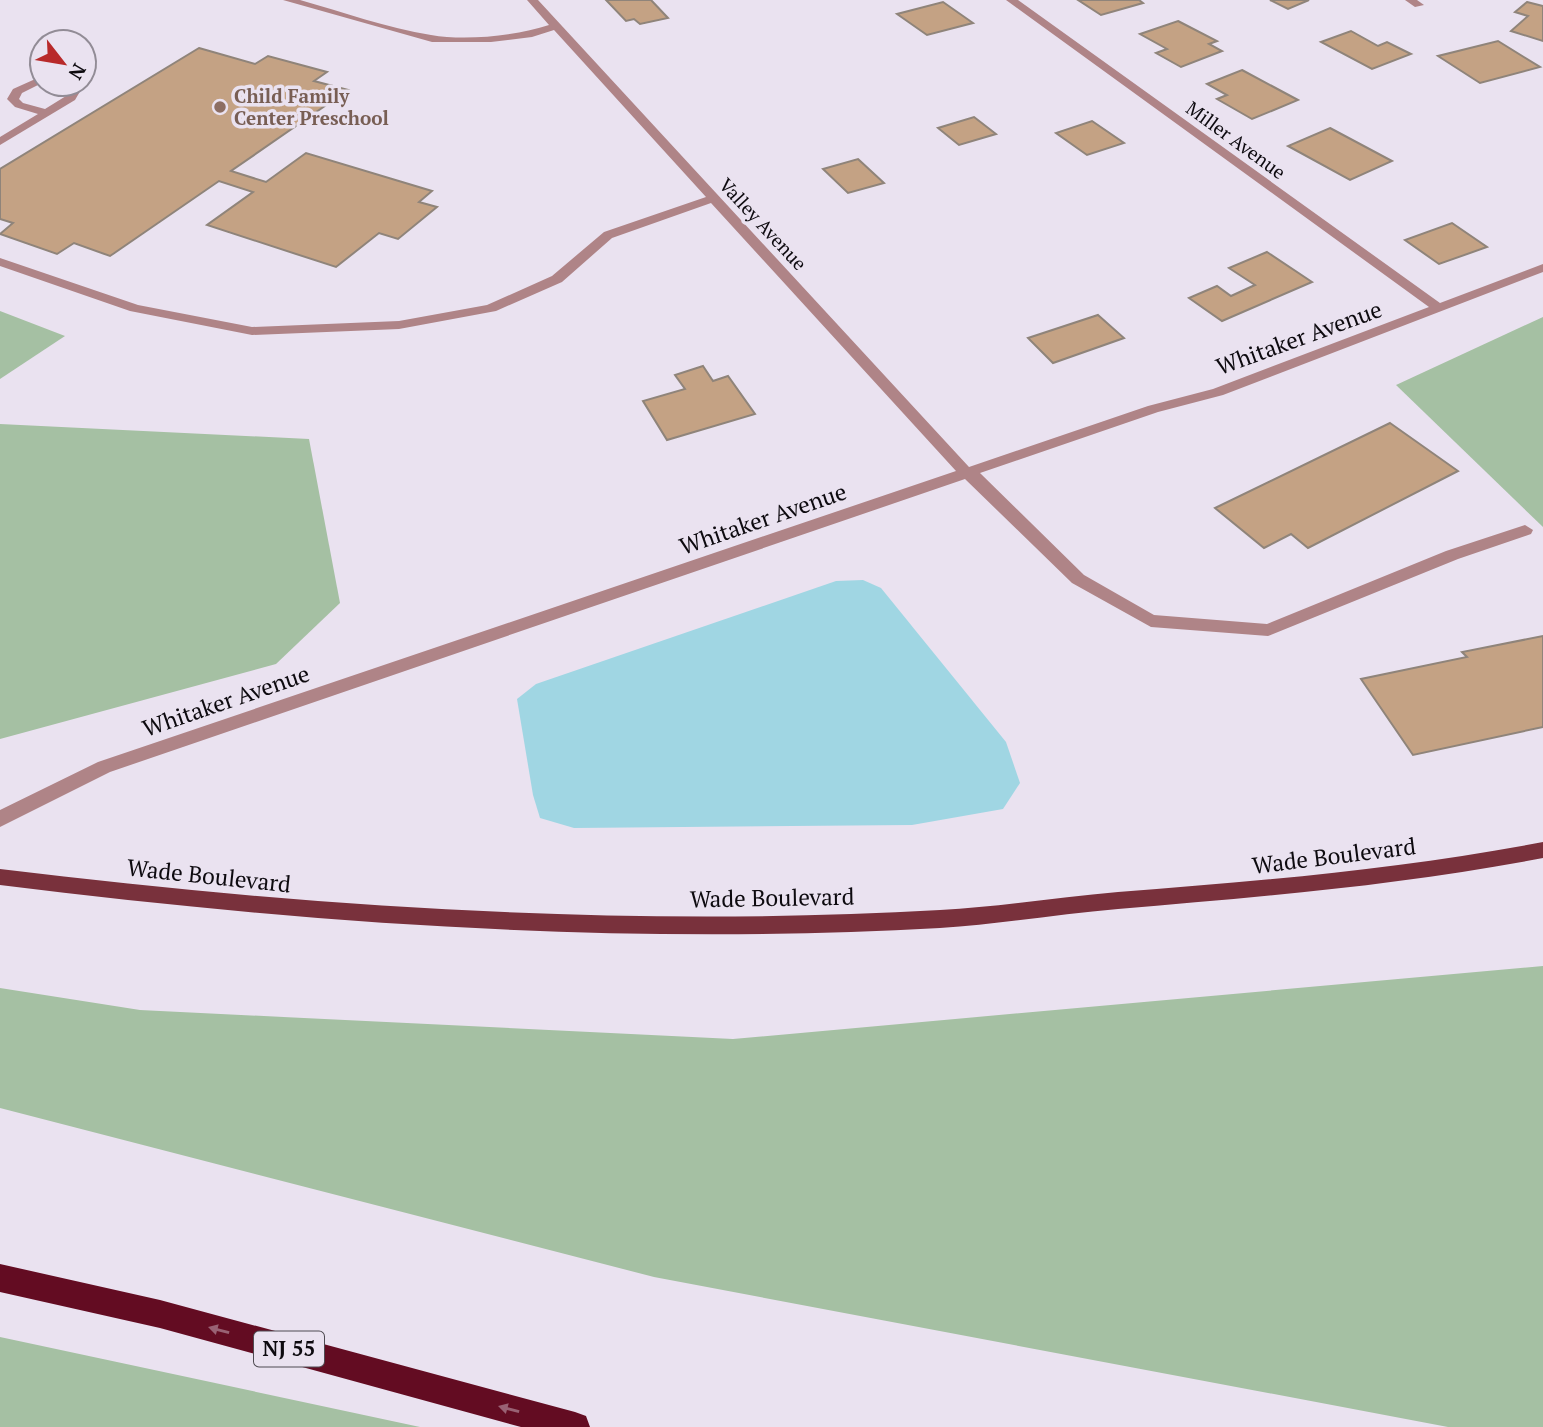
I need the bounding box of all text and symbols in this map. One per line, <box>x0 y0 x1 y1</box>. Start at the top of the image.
north arrow <box>28 28 98 98</box>
text: N <box>63 59 92 85</box>
place label: Child Family Center Preschool <box>234 83 389 130</box>
street label: Miller Avenue <box>1182 95 1291 184</box>
marker: Child Family Center Preschool <box>212 99 228 115</box>
street label: Valley Avenue <box>714 172 813 275</box>
street label: Whitaker Avenue <box>1212 293 1386 382</box>
street label: Whitaker Avenue <box>675 475 850 562</box>
street label: Whitaker Avenue <box>138 657 313 744</box>
street label: Wade Boulevard <box>1250 830 1418 881</box>
street label: Wade Boulevard <box>126 851 293 900</box>
street label: Wade Boulevard <box>689 881 855 914</box>
one-way arrow <box>208 1324 230 1335</box>
road number: NJ 55 <box>254 1332 324 1366</box>
one-way arrow <box>498 1403 520 1414</box>

